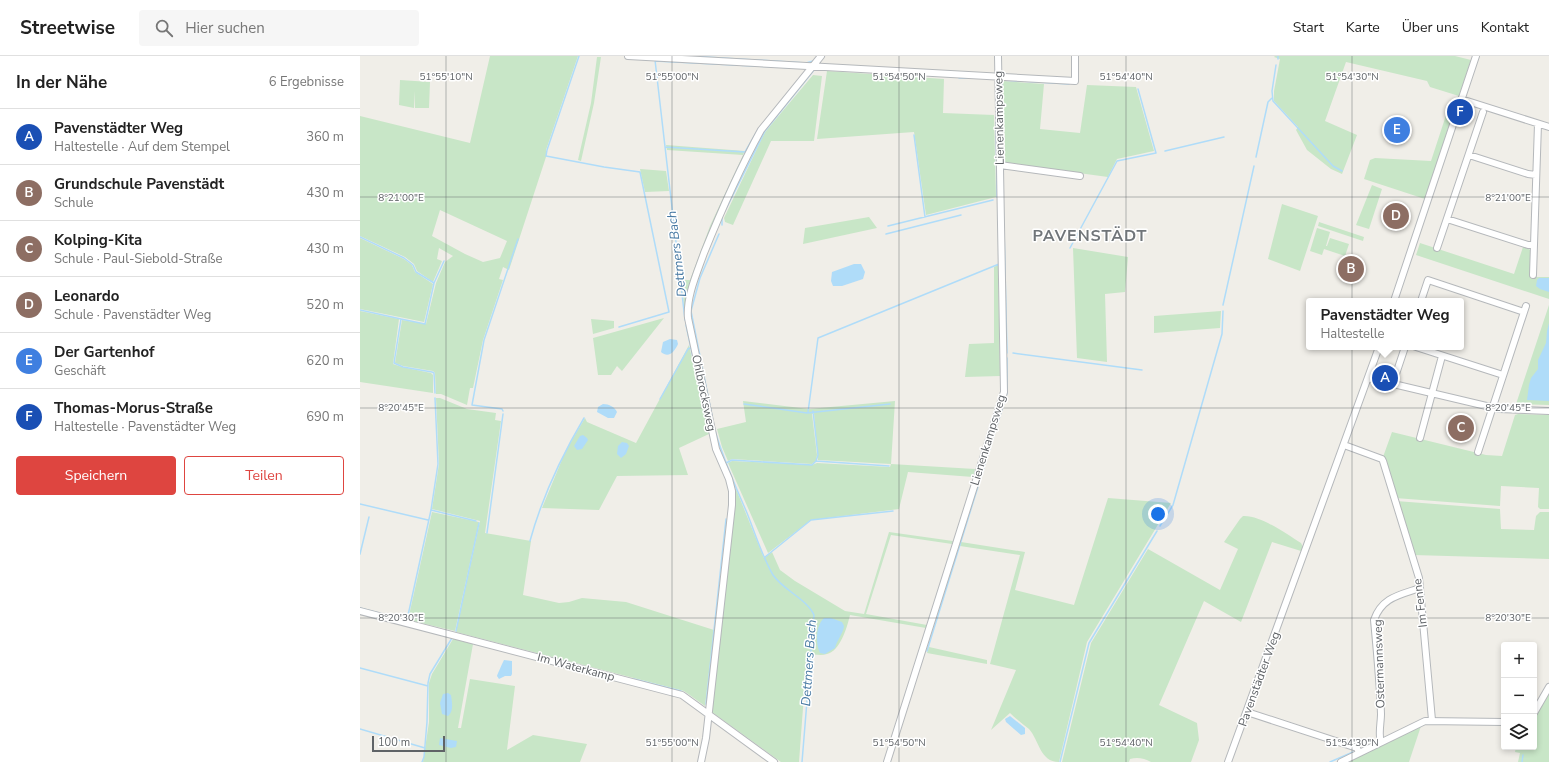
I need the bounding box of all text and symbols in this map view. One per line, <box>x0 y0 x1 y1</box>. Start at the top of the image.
search box <box>139 10 419 46</box>
text: Streetwise <box>20 15 115 41</box>
icon: search <box>153 17 175 39</box>
text: Hier suchen <box>185 18 265 38</box>
text: Start <box>1293 18 1324 37</box>
text: Karte <box>1346 18 1380 37</box>
text: Über uns <box>1402 18 1459 37</box>
text: Kontakt <box>1481 18 1529 37</box>
text: 51°55'10"N <box>419 70 473 84</box>
text: 51°55'00"N <box>645 70 699 84</box>
text: 51°54'50"N <box>872 70 926 84</box>
text: 51°54'40"N <box>1099 70 1153 84</box>
text: 51°54'30"N <box>1325 70 1379 84</box>
text: In der Nähe <box>16 71 107 94</box>
street label: Lienenkampsweg <box>990 71 1008 165</box>
text: 6 Ergebnisse <box>269 73 344 91</box>
pin: F <box>1447 97 1473 127</box>
pin: E <box>1384 115 1410 145</box>
text: Pavenstädter Weg <box>54 118 183 138</box>
text: A <box>24 128 34 146</box>
text: 360 m <box>306 128 344 146</box>
text: Haltestelle · Auf dem Stempel <box>54 138 230 156</box>
text: Grundschule Pavenstädt <box>54 174 224 194</box>
text: B <box>25 184 33 202</box>
text: 430 m <box>306 184 344 202</box>
text: 8°21'00"E <box>378 191 424 205</box>
text: 8°21'00"E <box>1485 191 1531 205</box>
text: Schule <box>54 194 93 212</box>
pin: D <box>1383 201 1409 231</box>
water label: Dettmers Bach <box>663 210 691 298</box>
district label: PAVENSTÄDT <box>1032 225 1148 247</box>
text: Kolping-Kita <box>54 230 142 250</box>
text: C <box>25 240 33 258</box>
text: 430 m <box>306 240 344 258</box>
text: Schule · Paul-Siebold-Straße <box>54 250 222 268</box>
pin: B <box>1338 254 1364 284</box>
text: Leonardo <box>54 286 120 306</box>
text: D <box>24 296 34 314</box>
text: 520 m <box>306 296 344 314</box>
popup <box>1306 298 1464 350</box>
text: Pavenstädter Weg <box>1320 305 1450 325</box>
text: Schule · Pavenstädter Weg <box>54 306 211 324</box>
text: Haltestelle <box>1320 325 1385 343</box>
text: Der Gartenhof <box>54 342 154 362</box>
text: E <box>25 352 33 370</box>
text: 620 m <box>306 352 344 370</box>
street label: Ohlbrocksweg <box>688 353 720 433</box>
text: Geschäft <box>54 362 105 380</box>
pin: A <box>1372 363 1398 393</box>
street label: Lienenkampsweg <box>967 393 1009 487</box>
text: Thomas-Morus-Straße <box>54 398 213 418</box>
text: 8°20'45"E <box>378 401 424 415</box>
text: 8°20'45"E <box>1485 401 1531 415</box>
text: F <box>25 408 33 426</box>
text: 690 m <box>306 408 344 426</box>
pin: C <box>1448 413 1474 443</box>
text: Haltestelle · Pavenstädter Weg <box>54 418 236 436</box>
button: Speichern <box>16 456 176 495</box>
button: Teilen <box>184 456 344 495</box>
your location <box>1148 504 1168 524</box>
street label: Im Fenne <box>1409 578 1431 628</box>
text: 8°20'30"E <box>378 611 424 625</box>
text: 8°20'30"E <box>1485 611 1531 625</box>
water label: Dettmers Bach <box>797 619 821 707</box>
street label: Ostermannsweg <box>1369 619 1389 709</box>
street label: Pavenstädter Weg <box>1234 629 1284 729</box>
map controls <box>1501 642 1537 750</box>
button: + <box>1501 642 1537 678</box>
street label: Im Waterkamp <box>535 649 617 685</box>
button: − <box>1501 678 1537 714</box>
button: layers <box>1501 714 1537 750</box>
scale bar <box>372 734 445 753</box>
text: 100 m <box>378 735 410 750</box>
text: 51°55'00"N <box>645 736 699 750</box>
text: 51°54'50"N <box>872 736 926 750</box>
text: 51°54'40"N <box>1099 736 1153 750</box>
text: 51°54'30"N <box>1325 736 1379 750</box>

